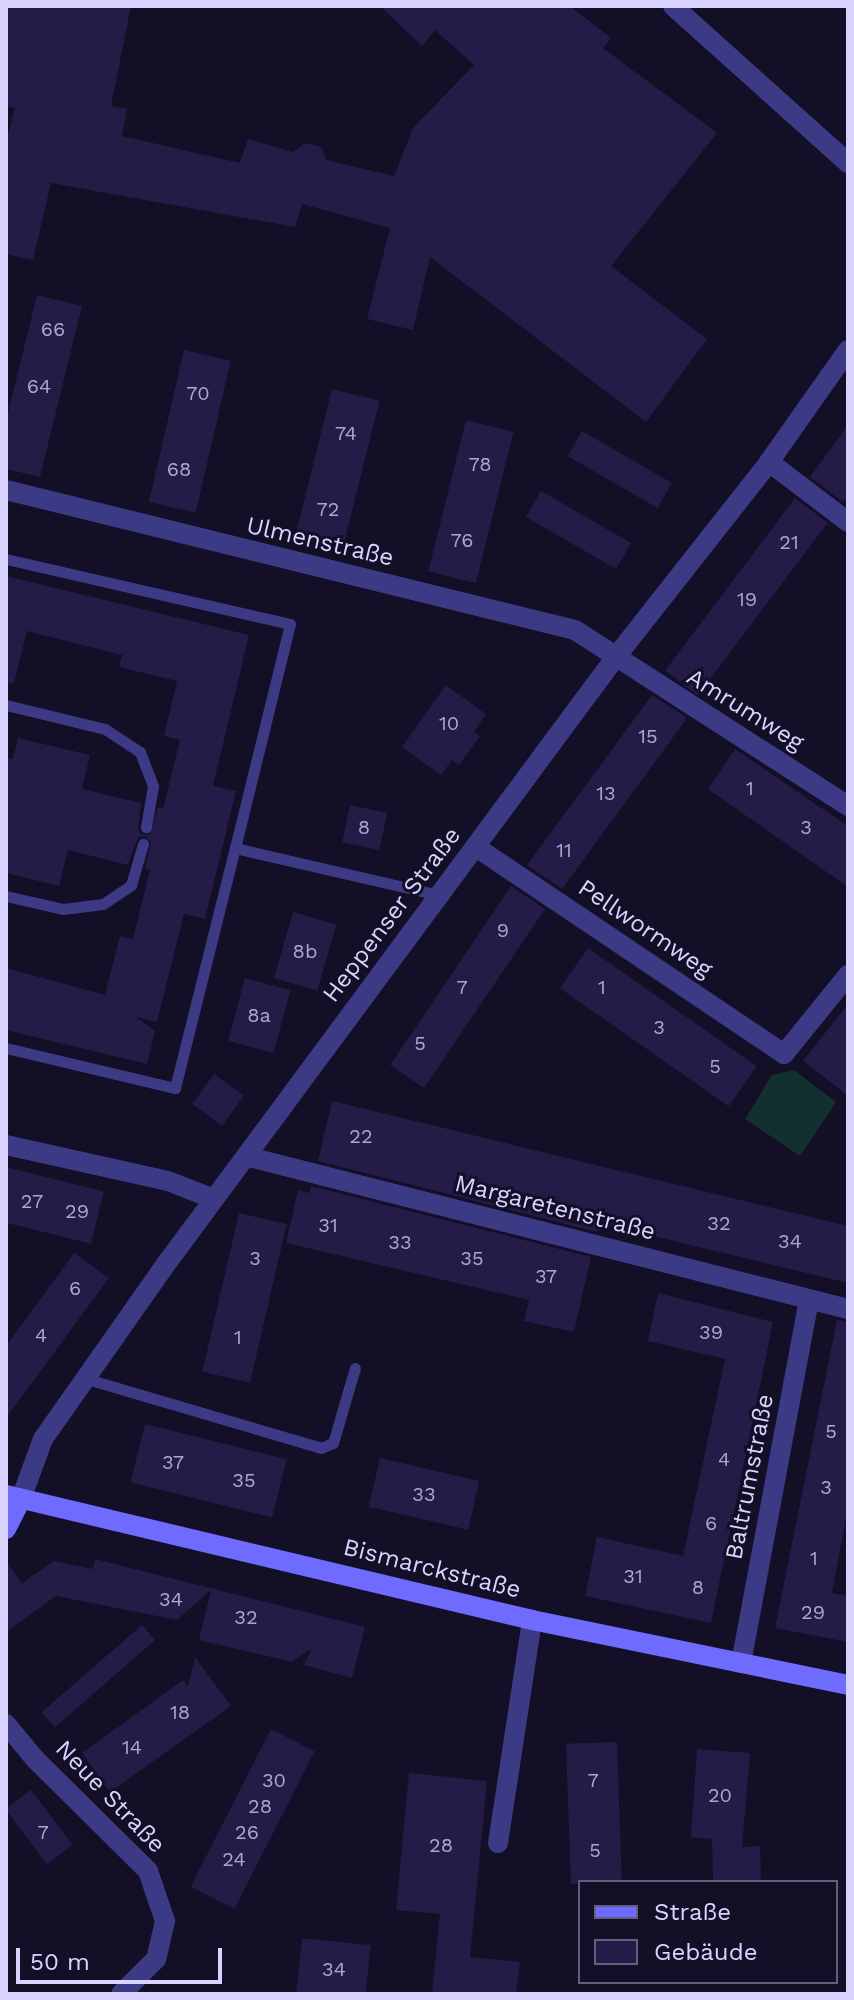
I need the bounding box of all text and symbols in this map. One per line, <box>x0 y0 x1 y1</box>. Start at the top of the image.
house number: 66 <box>41 317 65 341</box>
house number: 64 <box>27 374 51 398</box>
house number: 70 <box>186 381 210 405</box>
house number: 74 <box>335 421 357 445</box>
house number: 78 <box>468 452 492 476</box>
house number: 68 <box>167 457 191 481</box>
house number: 72 <box>317 497 339 521</box>
street label: Ulmenstraße <box>244 511 396 573</box>
house number: 76 <box>451 528 473 552</box>
house number: 21 <box>779 530 799 554</box>
house number: 19 <box>737 587 757 611</box>
street label: Amrumweg <box>681 663 809 757</box>
house number: 10 <box>439 711 459 735</box>
house number: 15 <box>638 724 658 748</box>
house number: 1 <box>746 776 754 800</box>
house number: 13 <box>596 781 616 805</box>
house number: 8 <box>358 815 370 839</box>
house number: 3 <box>800 815 812 839</box>
street label: Heppenser Straße <box>317 822 467 1008</box>
house number: 11 <box>556 838 572 862</box>
street label: Pellwormweg <box>573 874 717 984</box>
house number: 9 <box>497 918 509 942</box>
house number: 8b <box>293 939 317 963</box>
house number: 7 <box>456 975 468 999</box>
house number: 1 <box>598 975 606 999</box>
house number: 8a <box>247 1003 271 1027</box>
house number: 3 <box>653 1015 665 1039</box>
house number: 5 <box>414 1031 426 1055</box>
house number: 5 <box>709 1054 721 1078</box>
house number: 22 <box>349 1124 373 1148</box>
street label: Margaretenstraße <box>452 1169 658 1247</box>
house number: 27 <box>21 1189 43 1213</box>
house number: 29 <box>65 1199 89 1223</box>
house number: 32 <box>707 1211 731 1235</box>
house number: 31 <box>318 1213 338 1237</box>
house number: 34 <box>778 1229 802 1253</box>
house number: 33 <box>388 1230 412 1254</box>
house number: 3 <box>249 1246 261 1270</box>
house number: 35 <box>460 1246 484 1270</box>
house number: 37 <box>535 1264 557 1288</box>
house number: 6 <box>69 1276 81 1300</box>
house number: 39 <box>699 1320 723 1344</box>
house number: 4 <box>35 1323 47 1347</box>
house number: 1 <box>234 1325 242 1349</box>
street label: Baltrumstraße <box>720 1392 780 1562</box>
house number: 5 <box>825 1419 837 1443</box>
house number: 4 <box>718 1447 730 1471</box>
house number: 37 <box>162 1450 184 1474</box>
house number: 35 <box>232 1468 256 1492</box>
house number: 3 <box>820 1475 832 1499</box>
house number: 33 <box>412 1482 436 1506</box>
house number: 6 <box>705 1511 717 1535</box>
street label: Bismarckstraße <box>340 1533 524 1605</box>
house number: 1 <box>810 1546 818 1570</box>
house number: 31 <box>623 1564 643 1588</box>
house number: 8 <box>692 1575 704 1599</box>
house number: 34 <box>159 1587 183 1611</box>
house number: 29 <box>801 1600 825 1624</box>
house number: 32 <box>234 1605 258 1629</box>
house number: 18 <box>170 1700 190 1724</box>
street label: Neue Straße <box>49 1735 171 1859</box>
house number: 14 <box>122 1735 142 1759</box>
house number: 30 <box>262 1768 286 1792</box>
house number: 7 <box>587 1768 599 1792</box>
house number: 20 <box>708 1783 732 1807</box>
house number: 28 <box>248 1794 272 1818</box>
house number: 7 <box>37 1820 49 1844</box>
house number: 26 <box>235 1820 259 1844</box>
house number: 28 <box>429 1833 453 1857</box>
house number: 5 <box>589 1838 601 1862</box>
house number: 24 <box>222 1847 246 1871</box>
legend <box>578 1880 838 1984</box>
text: Straße <box>654 1898 731 1926</box>
scale bar <box>20 1932 226 1982</box>
text: Gebäude <box>654 1938 758 1966</box>
text: 50 m <box>30 1948 90 1976</box>
house number: 34 <box>322 1957 346 1981</box>

